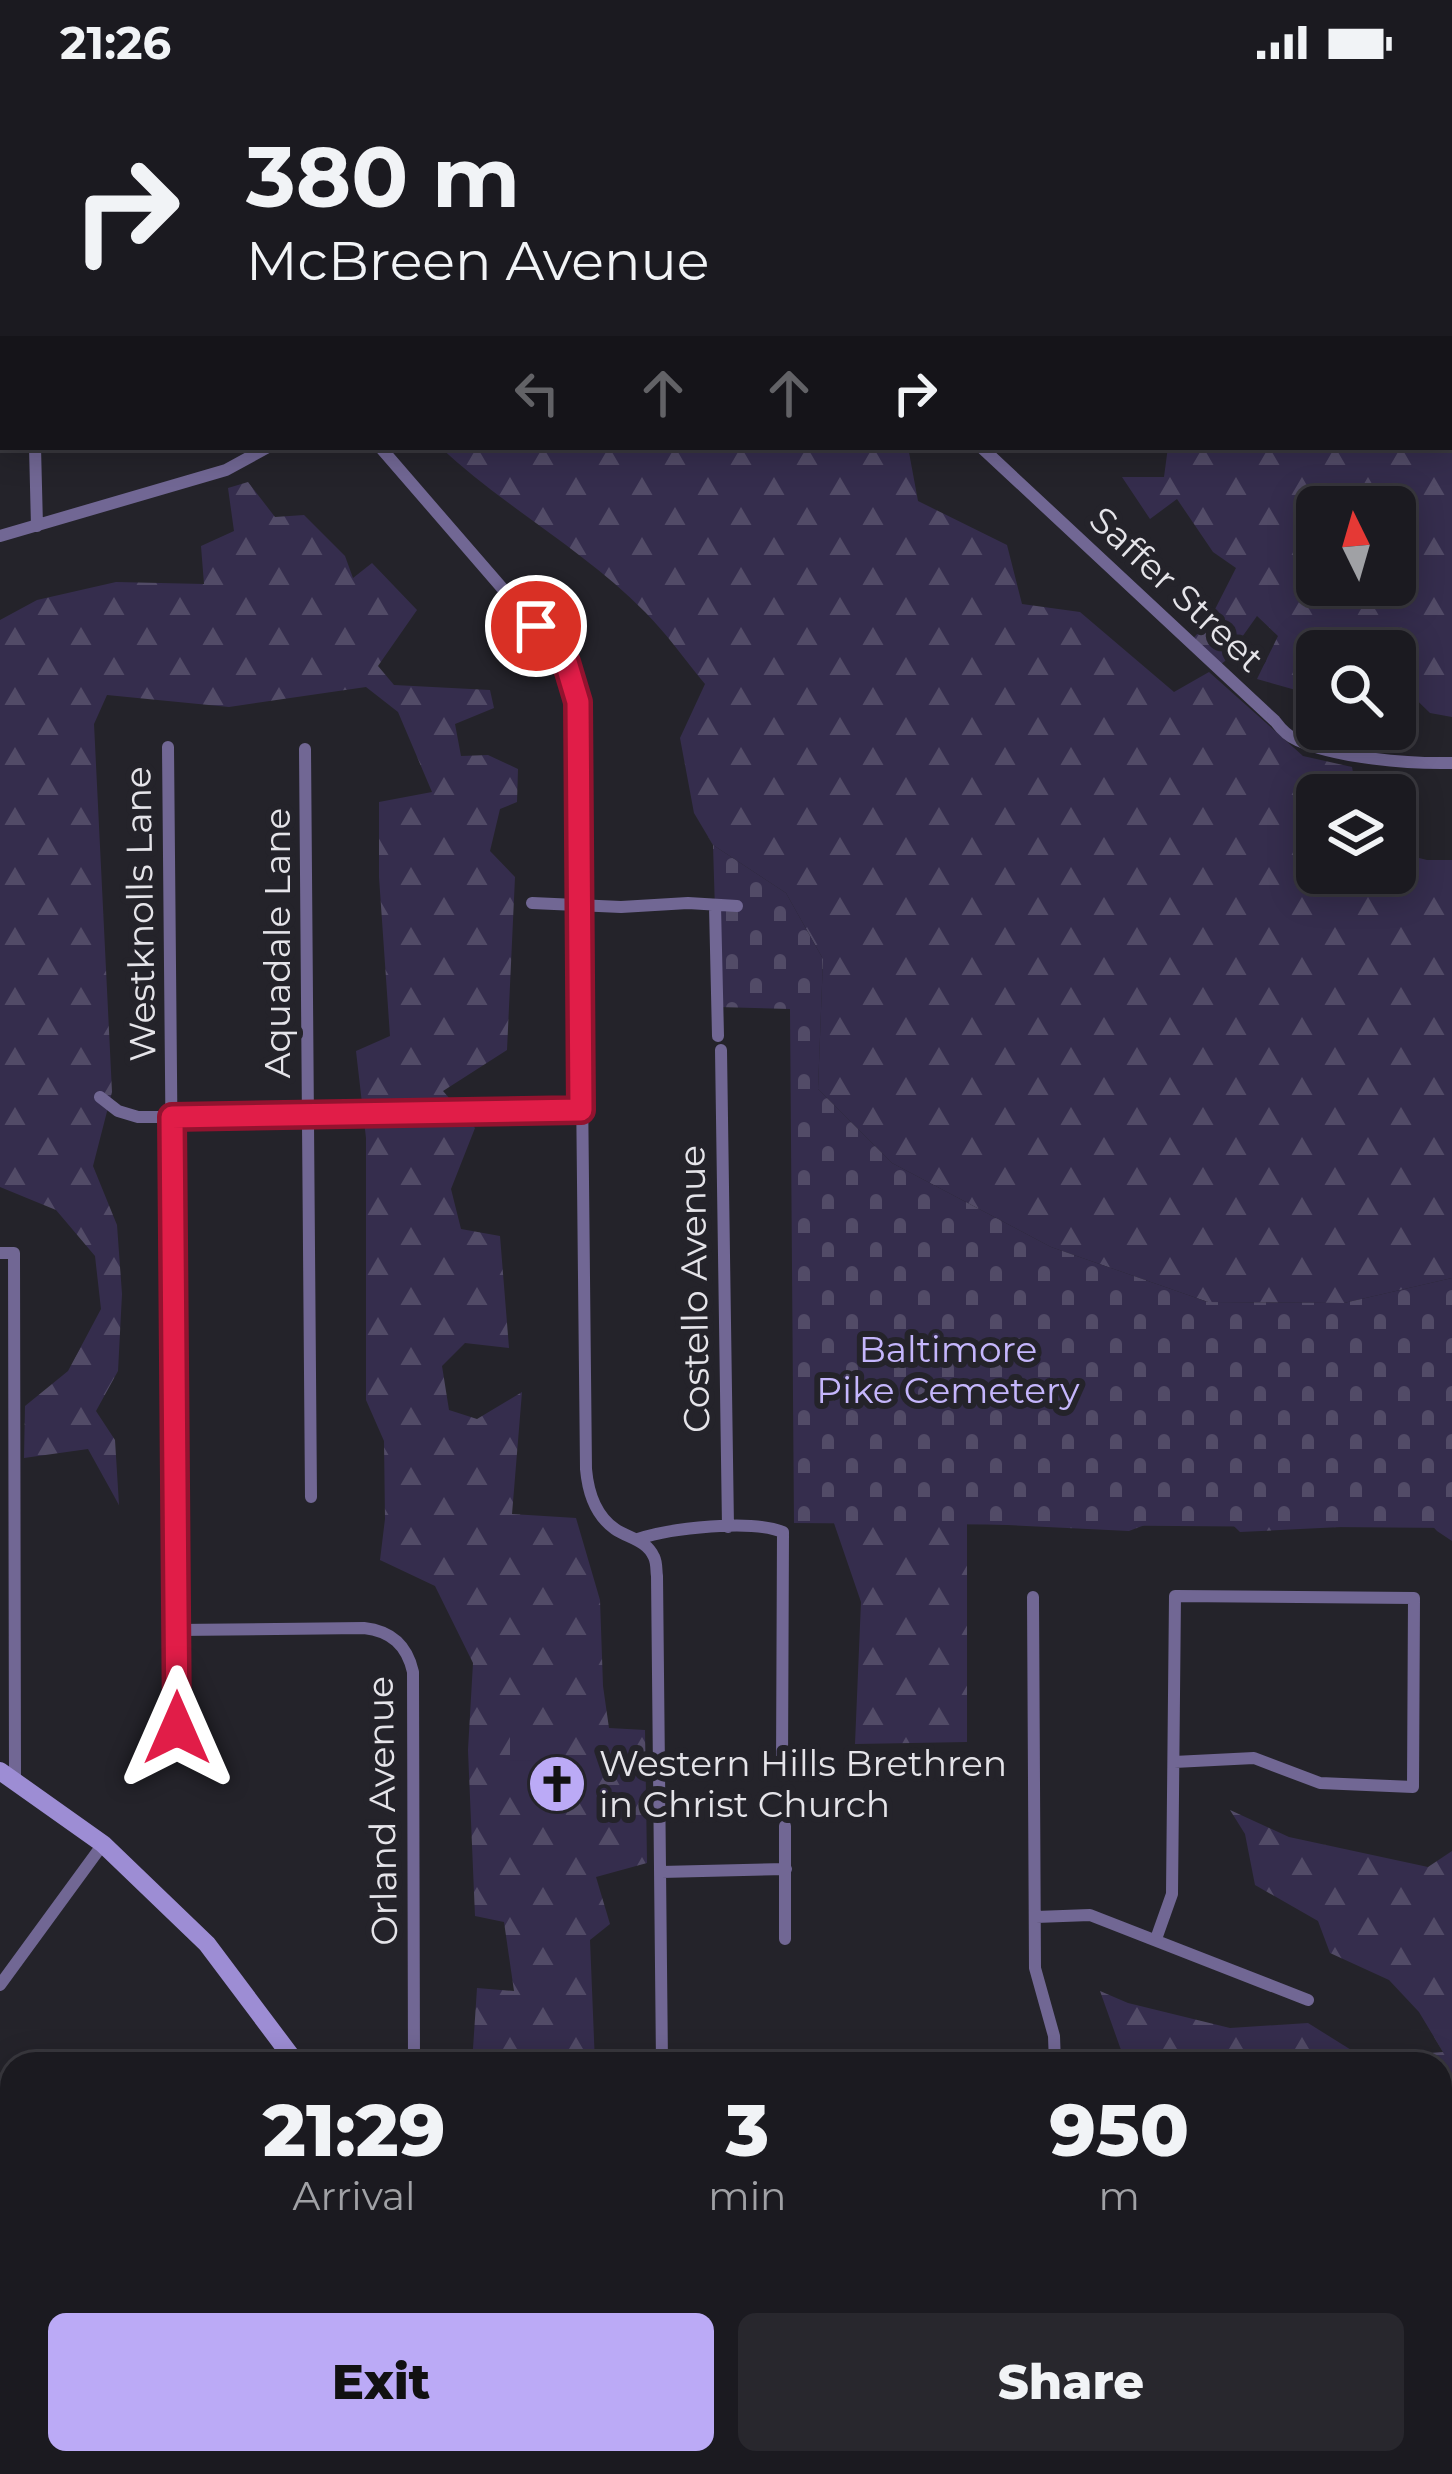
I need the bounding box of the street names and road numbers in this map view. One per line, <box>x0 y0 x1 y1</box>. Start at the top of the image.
street label: Saffer Street <box>1081 497 1273 681</box>
street label: Westknolls Lane <box>115 766 165 1062</box>
street label: Aquadale Lane <box>255 808 299 1078</box>
street label: Costello Avenue <box>669 1145 719 1433</box>
street label: Orland Avenue <box>358 1676 406 1946</box>

